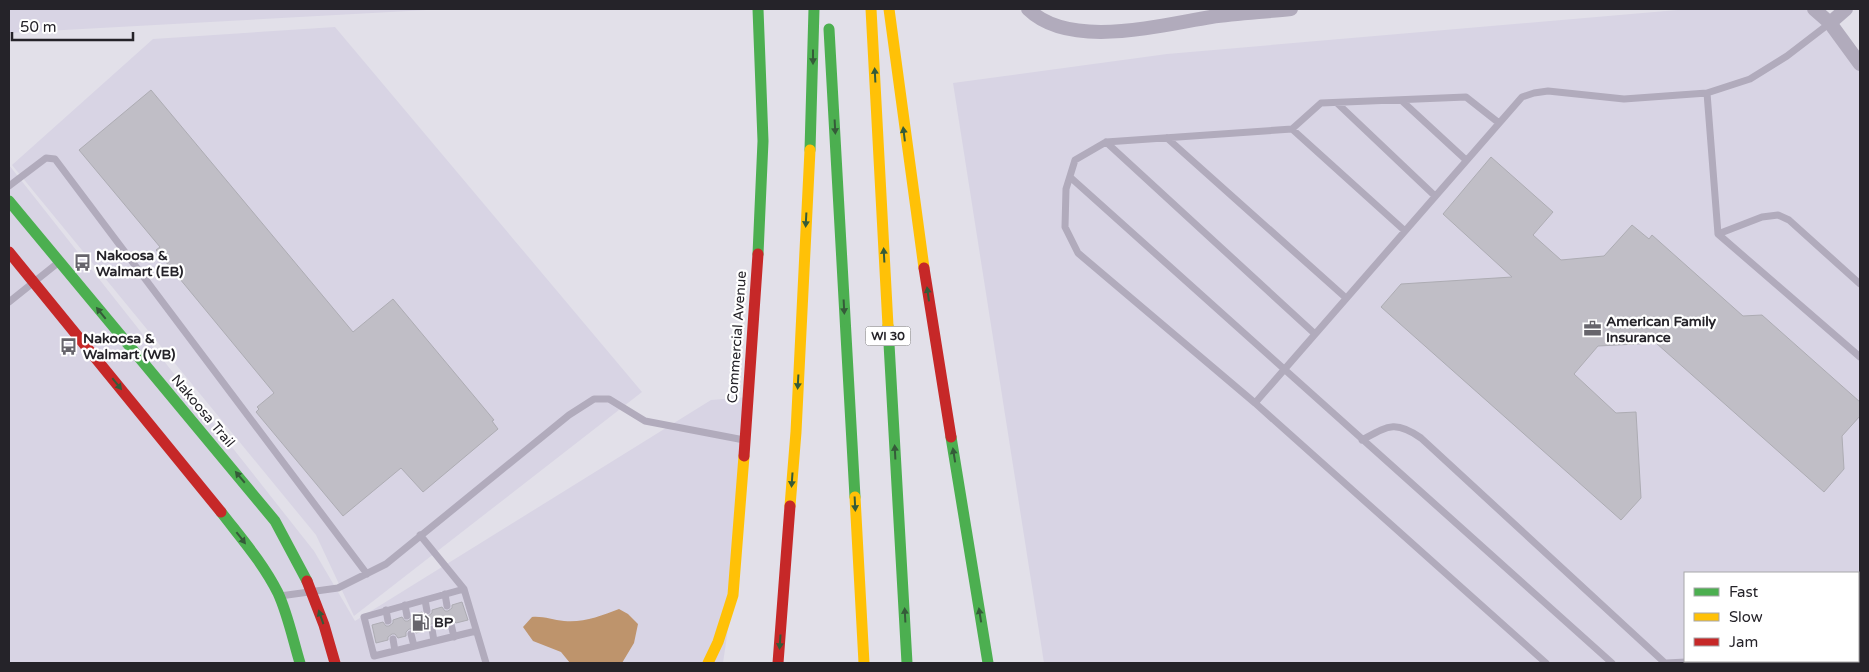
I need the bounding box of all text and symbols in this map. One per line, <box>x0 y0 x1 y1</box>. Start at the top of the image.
scale bar <box>12 10 134 42</box>
text: 50 m <box>20 18 57 36</box>
one-way arrow <box>809 50 817 66</box>
one-way arrow <box>870 67 878 83</box>
one-way arrow <box>831 120 839 136</box>
one-way arrow <box>900 125 908 141</box>
one-way arrow <box>801 212 809 228</box>
place label: Nakoosa & Walmart (EB) <box>96 247 183 280</box>
one-way arrow <box>880 247 888 263</box>
bus stop icon: Nakoosa & Walmart (EB) <box>72 253 92 273</box>
street label: Commercial Avenue <box>724 270 750 404</box>
one-way arrow <box>923 286 931 302</box>
one-way arrow <box>841 299 849 315</box>
one-way arrow <box>96 307 107 320</box>
place label: American Family Insurance <box>1606 313 1717 346</box>
office icon: American Family Insurance <box>1582 319 1602 339</box>
road number: WI 30 <box>866 326 910 346</box>
place label: Nakoosa & Walmart (WB) <box>83 330 175 363</box>
bus stop icon: Nakoosa & Walmart (WB) <box>59 336 79 356</box>
street label: Nakoosa Trail <box>168 371 238 451</box>
one-way arrow <box>794 374 802 390</box>
one-way arrow <box>112 378 123 391</box>
one-way arrow <box>891 444 899 460</box>
one-way arrow <box>949 446 957 462</box>
one-way arrow <box>234 472 246 484</box>
one-way arrow <box>788 473 796 489</box>
one-way arrow <box>852 497 860 513</box>
one-way arrow <box>236 531 247 544</box>
legend <box>1684 572 1859 662</box>
text: Fast <box>1729 583 1759 601</box>
one-way arrow <box>900 606 908 622</box>
one-way arrow <box>975 607 983 623</box>
text: Slow <box>1729 608 1763 626</box>
one-way arrow <box>317 609 324 624</box>
fuel station icon: BP <box>410 612 430 632</box>
place label: BP <box>434 614 454 631</box>
text: Jam <box>1729 633 1758 651</box>
one-way arrow <box>776 635 784 651</box>

